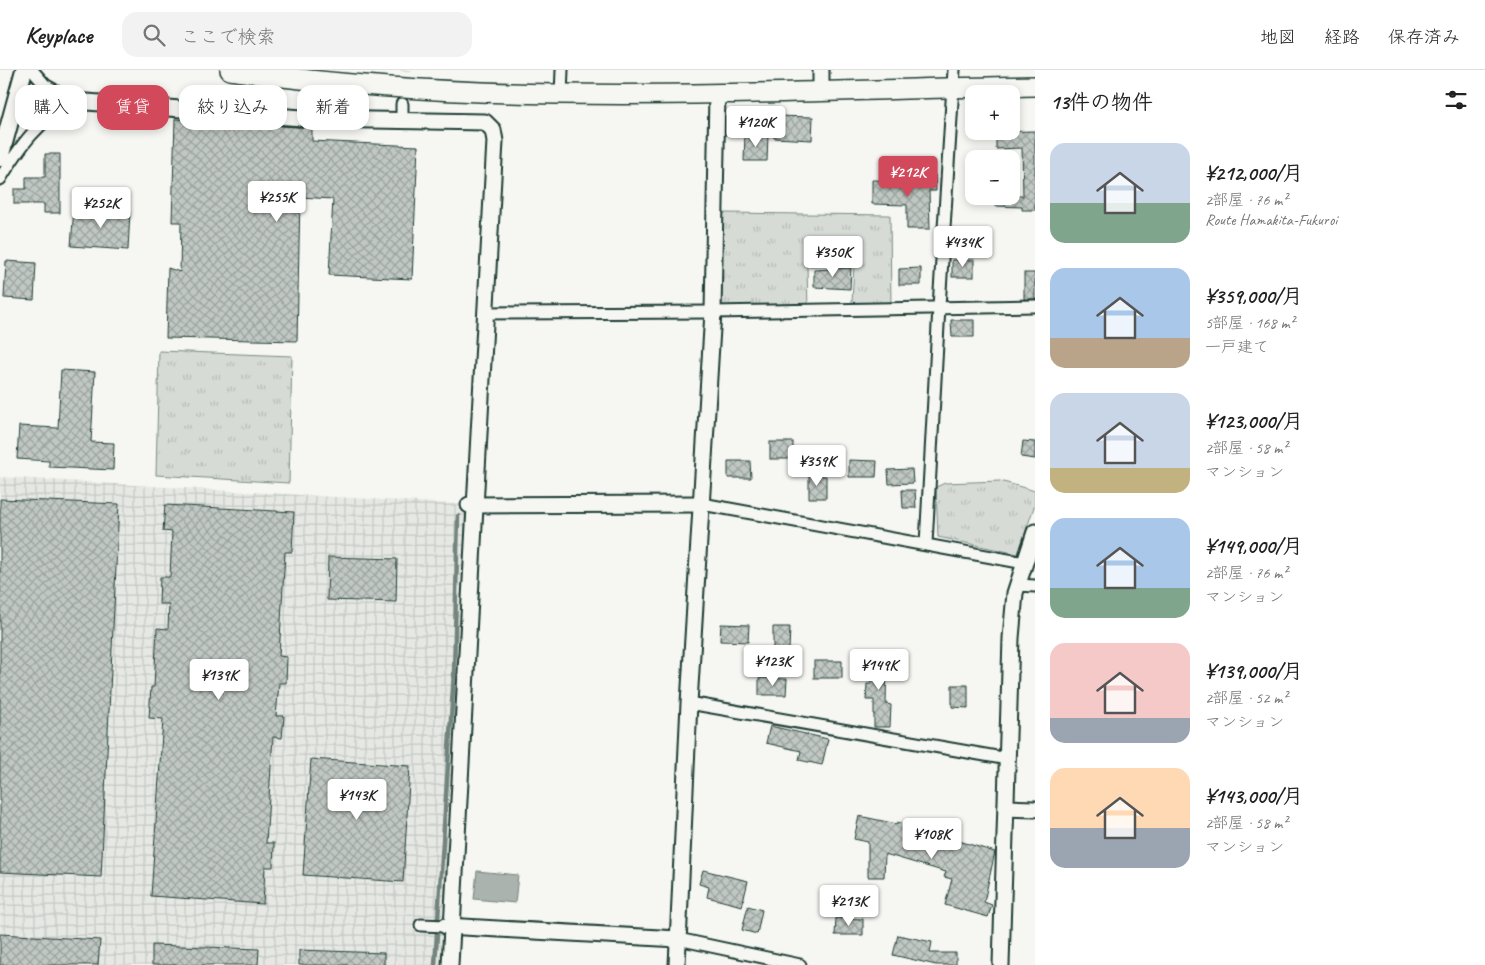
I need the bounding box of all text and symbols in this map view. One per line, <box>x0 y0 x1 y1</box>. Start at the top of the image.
search box <box>122 12 472 57</box>
text: Keyplace <box>25 20 92 50</box>
icon: search <box>140 21 168 49</box>
text: ここで検索 <box>180 25 275 49</box>
text: 地図 <box>1260 26 1296 48</box>
text: 経路 <box>1324 26 1360 48</box>
text: 保存済み <box>1388 26 1460 48</box>
chip: 購入 <box>15 85 87 130</box>
chip: 賃貸 <box>97 85 169 130</box>
chip: 絞り込み <box>179 85 287 130</box>
chip: 新着 <box>297 85 369 130</box>
map controls <box>965 85 1020 205</box>
button: + <box>965 85 1020 140</box>
icon: filters <box>1442 86 1470 114</box>
text: 13件の物件 <box>1050 89 1153 115</box>
pin: ¥120K <box>721 106 791 148</box>
text: ¥120K <box>738 112 774 132</box>
button: − <box>965 150 1020 205</box>
pin: ¥212K <box>873 156 943 198</box>
text: ¥212,000/月 <box>1205 160 1303 186</box>
text: ¥212K <box>890 162 926 182</box>
icon: home <box>1090 163 1150 223</box>
pin: ¥255K <box>242 180 312 223</box>
pin: ¥252K <box>66 186 136 229</box>
text: ¥255K <box>259 187 295 207</box>
text: 2部屋 · 76 m² <box>1205 190 1287 210</box>
text: ¥252K <box>83 193 119 213</box>
text: Route Hamakita-Fukuroi <box>1205 210 1337 230</box>
pin: ¥434K <box>928 226 998 268</box>
text: ¥434K <box>945 232 981 252</box>
pin: ¥350K <box>798 236 868 278</box>
text: ¥350K <box>815 242 851 262</box>
text: ¥359,000/月 <box>1205 283 1303 309</box>
icon: home <box>1090 288 1150 348</box>
text: 5部屋 · 168 m² <box>1205 313 1295 333</box>
text: 一戸建て <box>1205 337 1269 357</box>
text: ¥123,000/月 <box>1205 408 1303 434</box>
icon: home <box>1090 413 1150 473</box>
text: 2部屋 · 58 m² <box>1205 438 1287 458</box>
pin: ¥359K <box>782 444 852 487</box>
text: ¥359K <box>799 451 835 471</box>
text: マンション <box>1205 462 1284 482</box>
text: ¥149,000/月 <box>1205 533 1303 559</box>
icon: home <box>1090 538 1150 598</box>
text: 2部屋 · 76 m² <box>1205 563 1287 583</box>
text: マンション <box>1205 587 1284 607</box>
pin: ¥123K <box>738 644 808 687</box>
pin: ¥149K <box>844 648 914 691</box>
text: ¥123K <box>755 651 791 671</box>
text: ¥149K <box>861 655 897 675</box>
pin: ¥139K <box>184 658 254 701</box>
text: ¥139,000/月 <box>1205 658 1303 684</box>
icon: home <box>1090 663 1150 723</box>
text: ¥139K <box>201 665 237 685</box>
text: 2部屋 · 52 m² <box>1205 688 1287 708</box>
text: マンション <box>1205 712 1284 732</box>
pin: ¥143K <box>322 778 392 821</box>
text: ¥143,000/月 <box>1205 783 1303 809</box>
text: ¥143K <box>339 785 375 805</box>
icon: home <box>1090 788 1150 848</box>
text: 2部屋 · 58 m² <box>1205 813 1287 833</box>
pin: ¥108K <box>897 818 967 860</box>
text: ¥108K <box>914 824 950 844</box>
text: マンション <box>1205 837 1284 857</box>
pin: ¥213K <box>814 884 884 927</box>
text: ¥213K <box>831 891 867 911</box>

